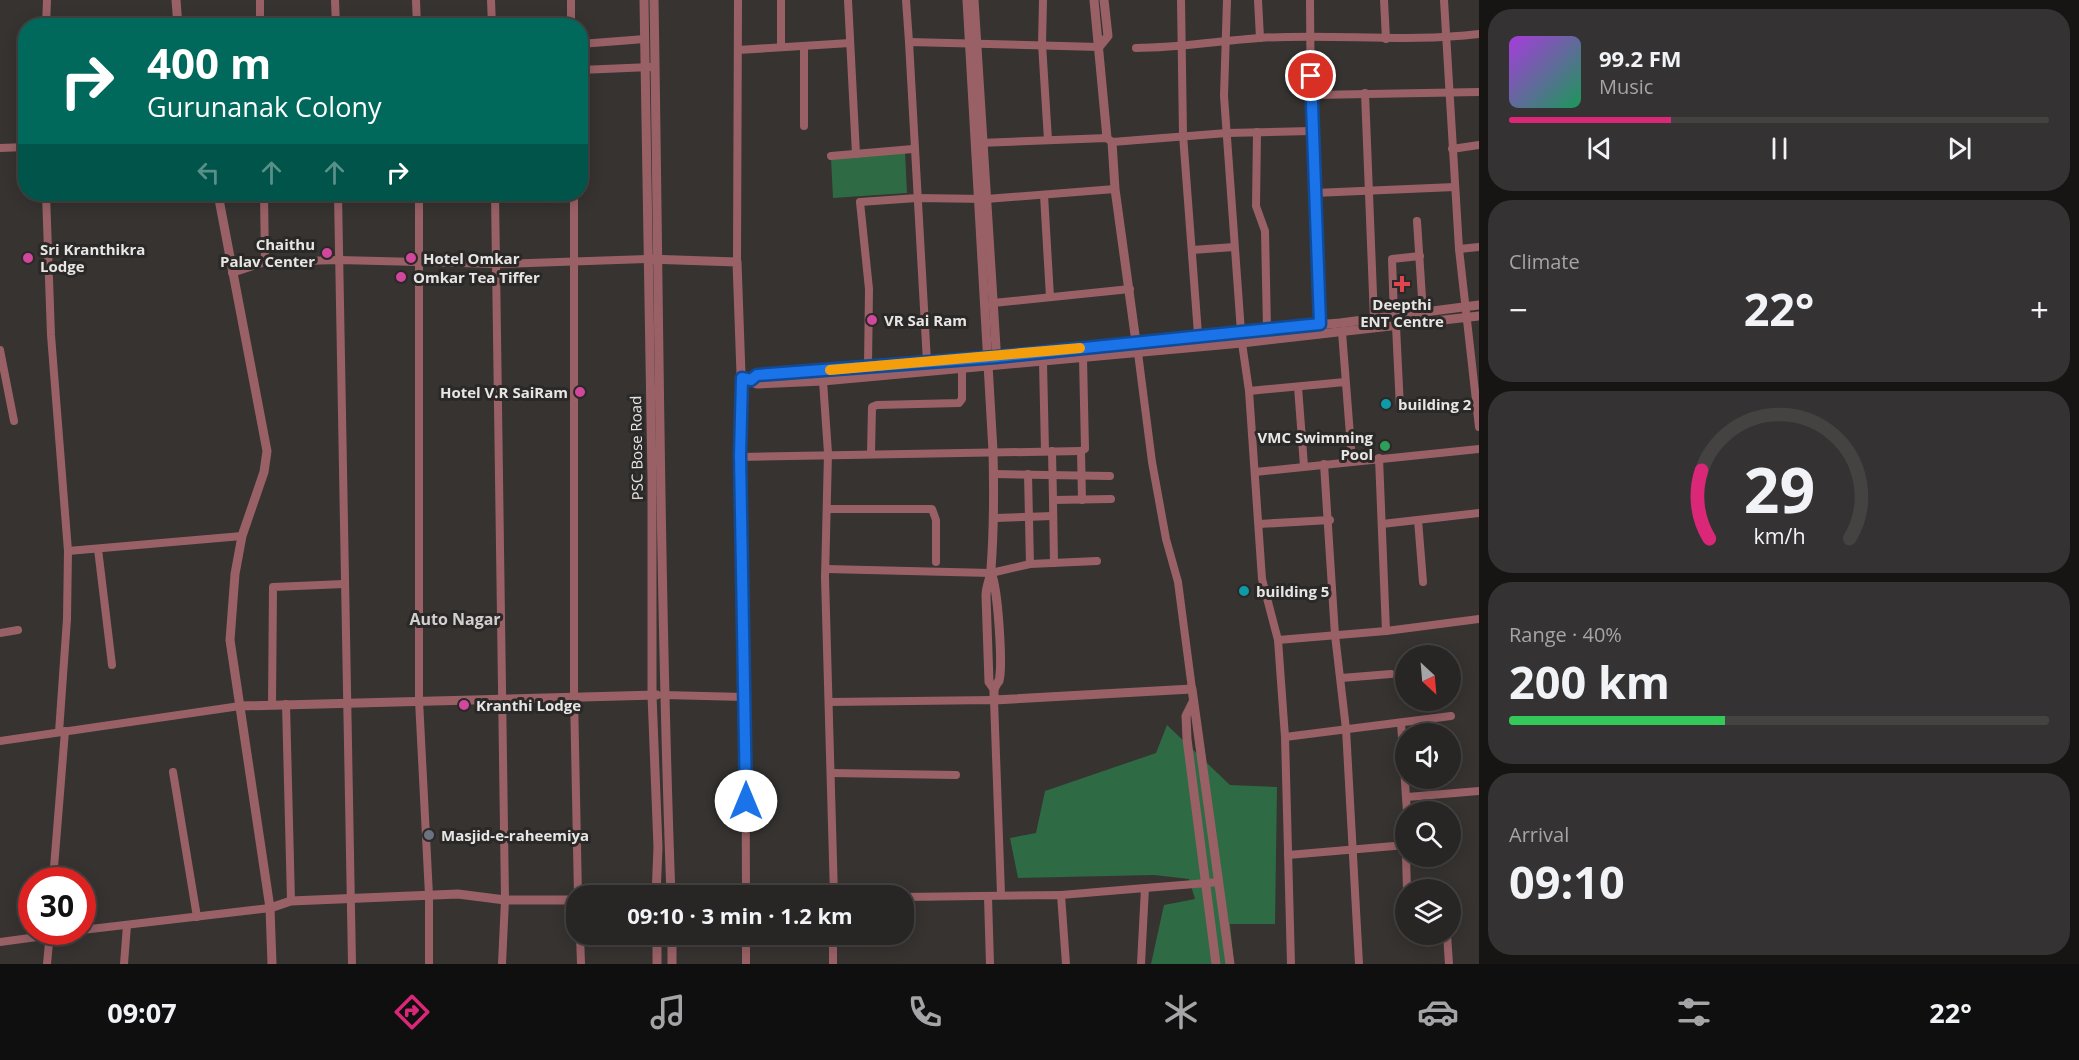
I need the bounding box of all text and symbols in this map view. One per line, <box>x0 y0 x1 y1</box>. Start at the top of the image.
text: 400 m <box>147 34 271 91</box>
icon: right <box>48 42 126 120</box>
text: 99.2 FM <box>1599 43 1682 73</box>
pin <box>1285 50 1336 101</box>
icon: arrive <box>1294 59 1327 92</box>
text: Music <box>1599 73 1653 100</box>
text: Gurunanak Colony <box>147 88 382 125</box>
icon: previous <box>1583 132 1616 165</box>
icon: pause <box>1763 132 1796 165</box>
icon: next <box>1943 132 1976 165</box>
icon: left <box>192 156 225 189</box>
icon: ahead <box>255 156 288 189</box>
icon: ahead <box>318 156 351 189</box>
icon: right <box>381 156 414 189</box>
place label: Chaithu Palav Center <box>220 234 315 271</box>
place label: Sri Kranthikra Lodge <box>40 239 145 276</box>
marker: Chaithu Palav Center <box>320 246 334 260</box>
place label: Hotel Omkar <box>423 248 520 268</box>
text: Climate <box>1509 248 1580 275</box>
marker: Sri Kranthikra Lodge <box>21 251 35 265</box>
marker: Hotel Omkar <box>404 251 418 265</box>
place label: Omkar Tea Tiffer <box>413 267 540 287</box>
marker: Omkar Tea Tiffer <box>394 270 408 284</box>
marker: Deepthi ENT Centre <box>1393 275 1411 293</box>
text: 22° <box>1744 278 1814 339</box>
text: − <box>1509 287 1528 332</box>
text: + <box>2030 287 2049 332</box>
place label: Deepthi ENT Centre <box>1360 294 1444 331</box>
place label: VR Sai Ram <box>884 310 967 330</box>
marker: VR Sai Ram <box>865 313 879 327</box>
place label: Hotel V.R SaiRam <box>440 382 568 402</box>
marker: Hotel V.R SaiRam <box>573 385 587 399</box>
place label: building 2 <box>1398 394 1472 414</box>
street label: PSC Bose Road <box>625 396 647 500</box>
marker: building 2 <box>1379 397 1393 411</box>
place label: VMC Swimming Pool <box>1258 427 1374 464</box>
marker: VMC Swimming Pool <box>1378 439 1392 453</box>
text: 29 <box>1743 446 1815 531</box>
text: km/h <box>1753 521 1805 550</box>
place label: building 5 <box>1256 581 1329 601</box>
marker: building 5 <box>1237 584 1251 598</box>
district label: Auto Nagar <box>409 608 501 630</box>
text: Range · 40% <box>1509 621 1622 648</box>
north arrow <box>1395 645 1461 711</box>
map controls <box>1395 645 1461 945</box>
text: 200 km <box>1509 651 1670 712</box>
place label: Kranthi Lodge <box>476 695 581 715</box>
marker: Kranthi Lodge <box>457 698 471 712</box>
button: sound <box>1395 723 1461 789</box>
position arrow <box>714 769 778 833</box>
button: search <box>1395 801 1461 867</box>
text: Arrival <box>1509 821 1569 848</box>
place label: Masjid-e-raheemiya <box>441 825 589 845</box>
marker: Masjid-e-raheemiya <box>422 828 436 842</box>
text: 09:10 <box>1509 851 1625 912</box>
speed limit sign: 30 <box>18 867 96 945</box>
button: layers <box>1395 879 1461 945</box>
text: 09:10 · 3 min · 1.2 km <box>627 900 853 930</box>
icon: directions <box>391 991 433 1033</box>
icon: music <box>647 991 689 1033</box>
icon: phone <box>904 991 946 1033</box>
icon: climate <box>1160 991 1202 1033</box>
icon: car <box>1417 991 1459 1033</box>
icon: filters <box>1673 991 1715 1033</box>
text: 09:07 <box>107 994 177 1031</box>
text: 22° <box>1929 994 1972 1031</box>

